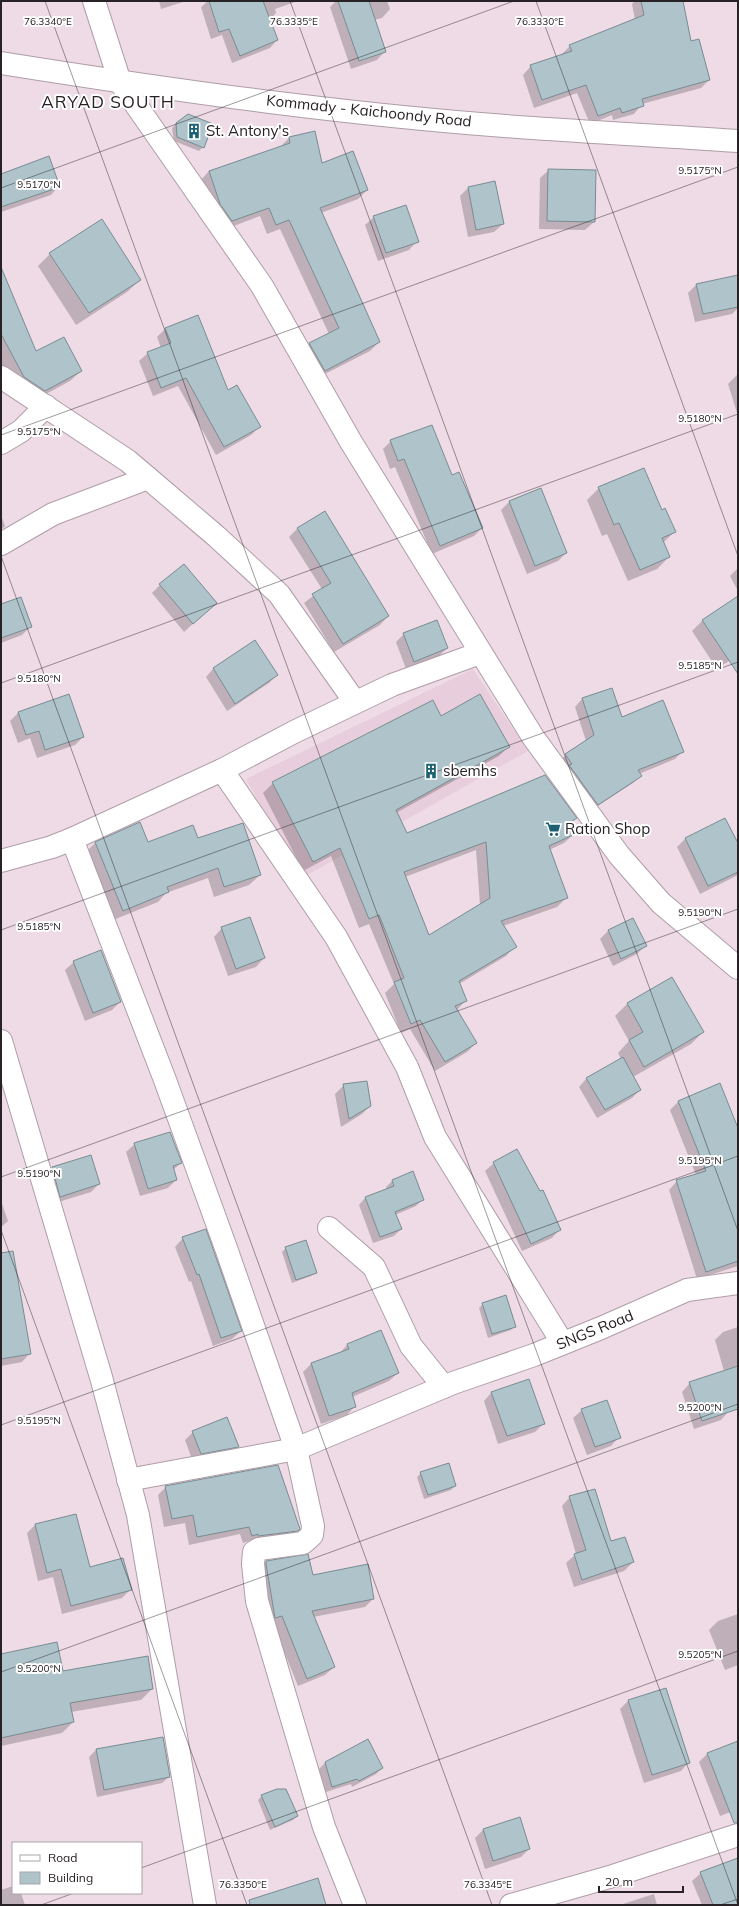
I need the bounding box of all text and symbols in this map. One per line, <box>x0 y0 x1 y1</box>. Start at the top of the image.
text: 76.3340°E <box>24 15 72 28</box>
text: 76.3335°E <box>270 15 318 28</box>
text: 76.3330°E <box>516 15 564 28</box>
street label: Kommady - Kaichoondy Road <box>265 90 473 131</box>
district label: ARYAD SOUTH <box>41 91 175 112</box>
place label: St. Antony's <box>206 121 289 140</box>
building icon: St. Antony's <box>185 122 203 140</box>
text: 9.5175°N <box>678 164 722 177</box>
text: 9.5170°N <box>17 178 61 191</box>
text: 9.5180°N <box>678 412 722 425</box>
text: 9.5175°N <box>17 425 61 438</box>
text: 9.5185°N <box>678 659 722 672</box>
text: 9.5180°N <box>17 672 61 685</box>
place label: sbemhs <box>443 761 497 780</box>
building icon: sbemhs <box>422 762 440 780</box>
place label: Ration Shop <box>565 819 650 838</box>
supermarket icon: Ration Shop <box>544 820 562 838</box>
text: 9.5190°N <box>678 906 722 919</box>
text: 9.5185°N <box>17 920 61 933</box>
text: 9.5195°N <box>678 1154 722 1167</box>
text: 9.5190°N <box>17 1167 61 1180</box>
street label: SNGS Road <box>553 1305 636 1354</box>
text: 9.5200°N <box>678 1401 722 1414</box>
text: 9.5195°N <box>17 1414 61 1427</box>
text: 9.5205°N <box>678 1648 722 1661</box>
text: 9.5200°N <box>17 1662 61 1675</box>
legend <box>12 1842 142 1894</box>
text: Road <box>48 1850 77 1865</box>
scale bar <box>599 1868 683 1894</box>
text: Building <box>48 1870 93 1885</box>
text: 20 m <box>605 1874 633 1889</box>
text: 76.3350°E <box>219 1878 267 1891</box>
text: 76.3345°E <box>464 1878 512 1891</box>

